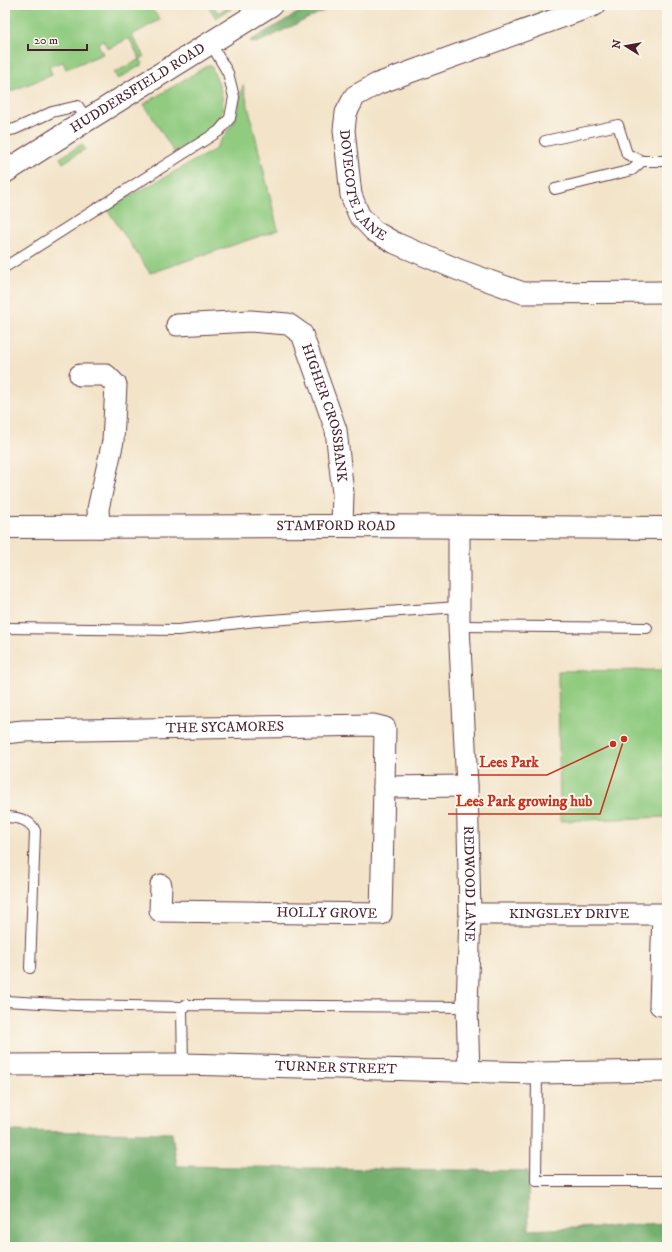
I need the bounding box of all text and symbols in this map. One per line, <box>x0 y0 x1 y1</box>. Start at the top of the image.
scale bar <box>28 26 87 52</box>
north arrow <box>606 26 646 66</box>
text: 20 m <box>34 33 58 48</box>
street label: HUDDERSFIELD ROAD <box>67 39 209 137</box>
text: N <box>609 39 625 50</box>
street label: DOVECOTE LANE <box>335 129 390 245</box>
street label: HIGHER CROSSBANK <box>297 341 351 483</box>
street label: STAMFORD ROAD <box>277 517 395 535</box>
street label: THE SYCAMORES <box>165 718 284 738</box>
callout: Lees Park <box>471 748 547 775</box>
text: Lees Park <box>479 753 539 772</box>
callout: Lees Park growing hub <box>448 787 600 814</box>
text: Lees Park growing hub <box>456 792 592 811</box>
street label: REDWOOD LANE <box>459 826 479 942</box>
street label: HOLLY GROVE <box>277 904 377 923</box>
street label: KINGSLEY DRIVE <box>509 905 629 923</box>
street label: TURNER STREET <box>275 1057 398 1078</box>

